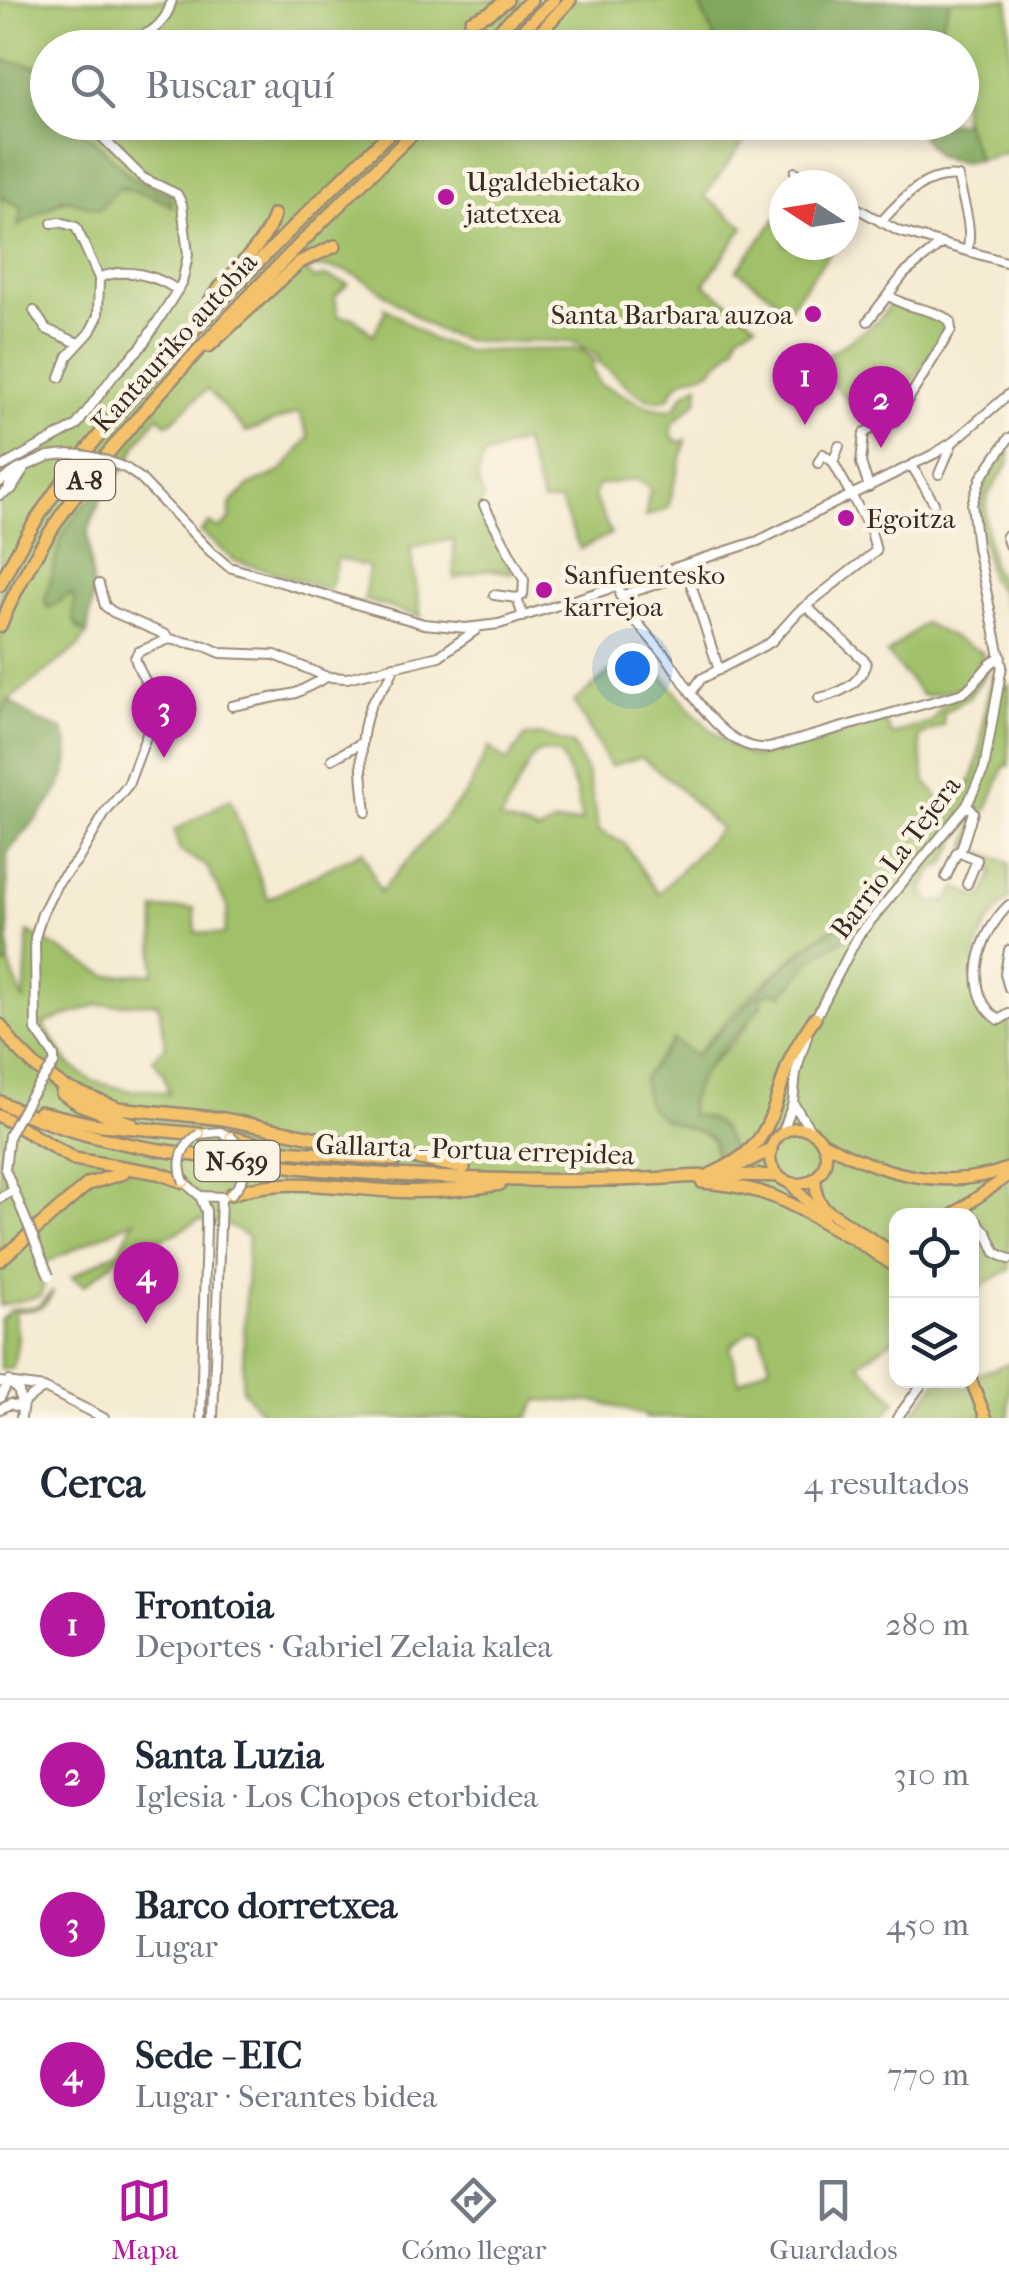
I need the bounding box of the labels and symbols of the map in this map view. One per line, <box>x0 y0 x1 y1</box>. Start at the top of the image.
place label: Ugaldebietako jatetxea <box>463 165 640 230</box>
north arrow <box>769 170 859 260</box>
marker: Ugaldebietako jatetxea <box>435 186 457 208</box>
street label: Kantauriko autobia <box>85 245 265 439</box>
place label: Santa Barbara auzoa <box>551 298 794 331</box>
marker: Santa Barbara auzoa <box>802 303 824 325</box>
pin: 1 <box>772 342 838 425</box>
pin: 2 <box>848 366 914 448</box>
road number: A-8 <box>55 460 115 500</box>
place label: Egoitza <box>866 502 956 535</box>
marker: Egoitza <box>835 507 857 529</box>
place label: Sanfuentesko karrejoa <box>564 558 725 623</box>
marker: Sanfuentesko karrejoa <box>533 579 555 601</box>
your location <box>607 643 658 694</box>
pin: 3 <box>132 676 196 758</box>
street label: Barrio La Tejera <box>823 769 968 945</box>
street label: Gallarta - Portua errepidea <box>315 1127 636 1172</box>
road number: N-639 <box>194 1141 280 1181</box>
pin: 4 <box>114 1242 178 1324</box>

